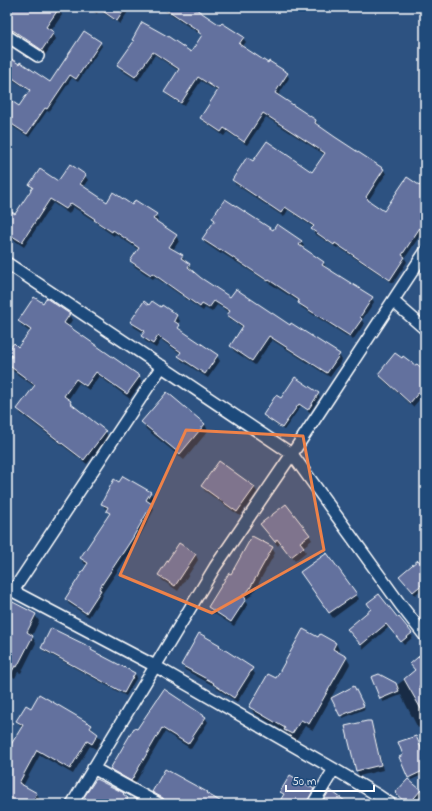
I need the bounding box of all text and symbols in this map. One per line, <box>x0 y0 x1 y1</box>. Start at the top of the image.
scale bar <box>286 767 374 793</box>
text: 50 m <box>292 773 316 791</box>

